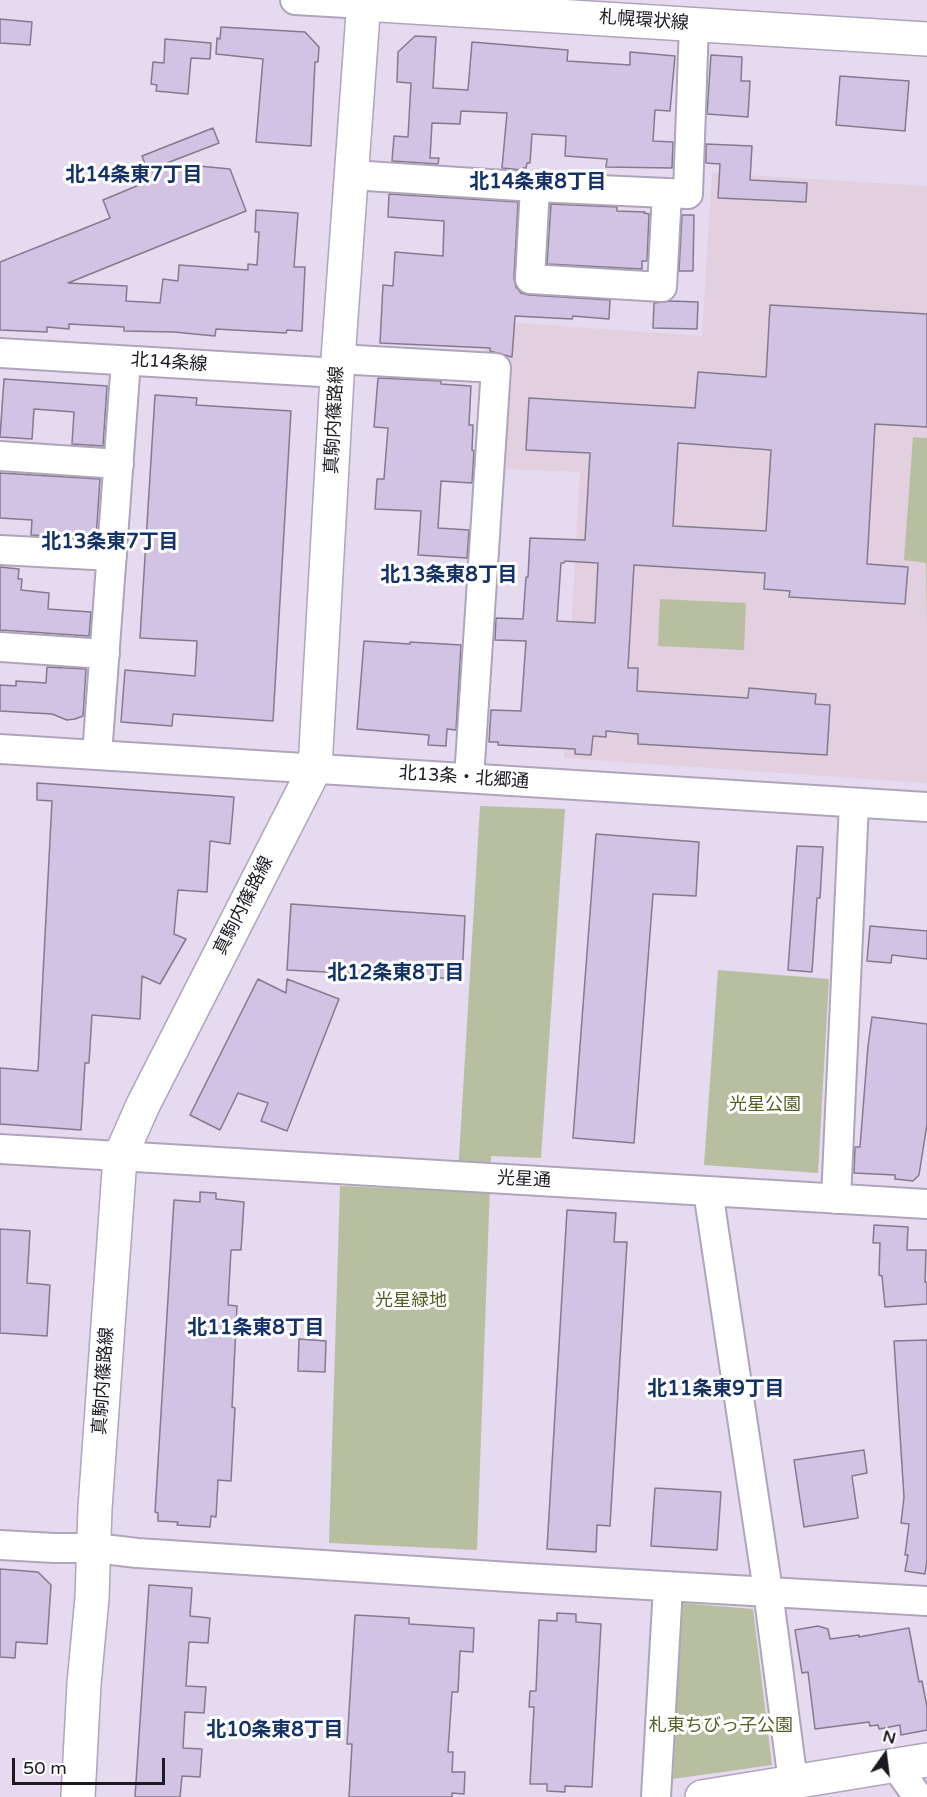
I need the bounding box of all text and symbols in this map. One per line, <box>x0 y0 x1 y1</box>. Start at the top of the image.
street label: 札幌環状線 <box>598 7 690 35</box>
district label: 北14条東7丁目 <box>65 164 203 188</box>
district label: 北14条東8丁目 <box>469 171 607 195</box>
street label: 北14条線 <box>130 350 208 376</box>
street label: 真駒内篠路線 <box>321 366 349 474</box>
district label: 北13条東7丁目 <box>41 531 179 555</box>
district label: 北13条東8丁目 <box>380 564 518 588</box>
street label: 北13条・北郷通 <box>398 763 530 793</box>
street label: 真駒内篠路線 <box>210 853 278 959</box>
district label: 北12条東8丁目 <box>327 962 465 986</box>
park label: 光星公園 <box>729 1094 801 1116</box>
street label: 光星通 <box>496 1168 552 1192</box>
park label: 光星緑地 <box>375 1290 447 1312</box>
district label: 北11条東8丁目 <box>187 1317 325 1341</box>
street label: 真駒内篠路線 <box>89 1326 119 1436</box>
district label: 北11条東9丁目 <box>647 1378 785 1402</box>
park label: 札東ちびっ子公園 <box>649 1715 793 1737</box>
district label: 北10条東8丁目 <box>206 1719 344 1743</box>
north arrow <box>855 1725 915 1785</box>
text: N <box>881 1726 898 1749</box>
scale bar <box>15 1746 168 1784</box>
text: 50 m <box>23 1757 67 1779</box>

